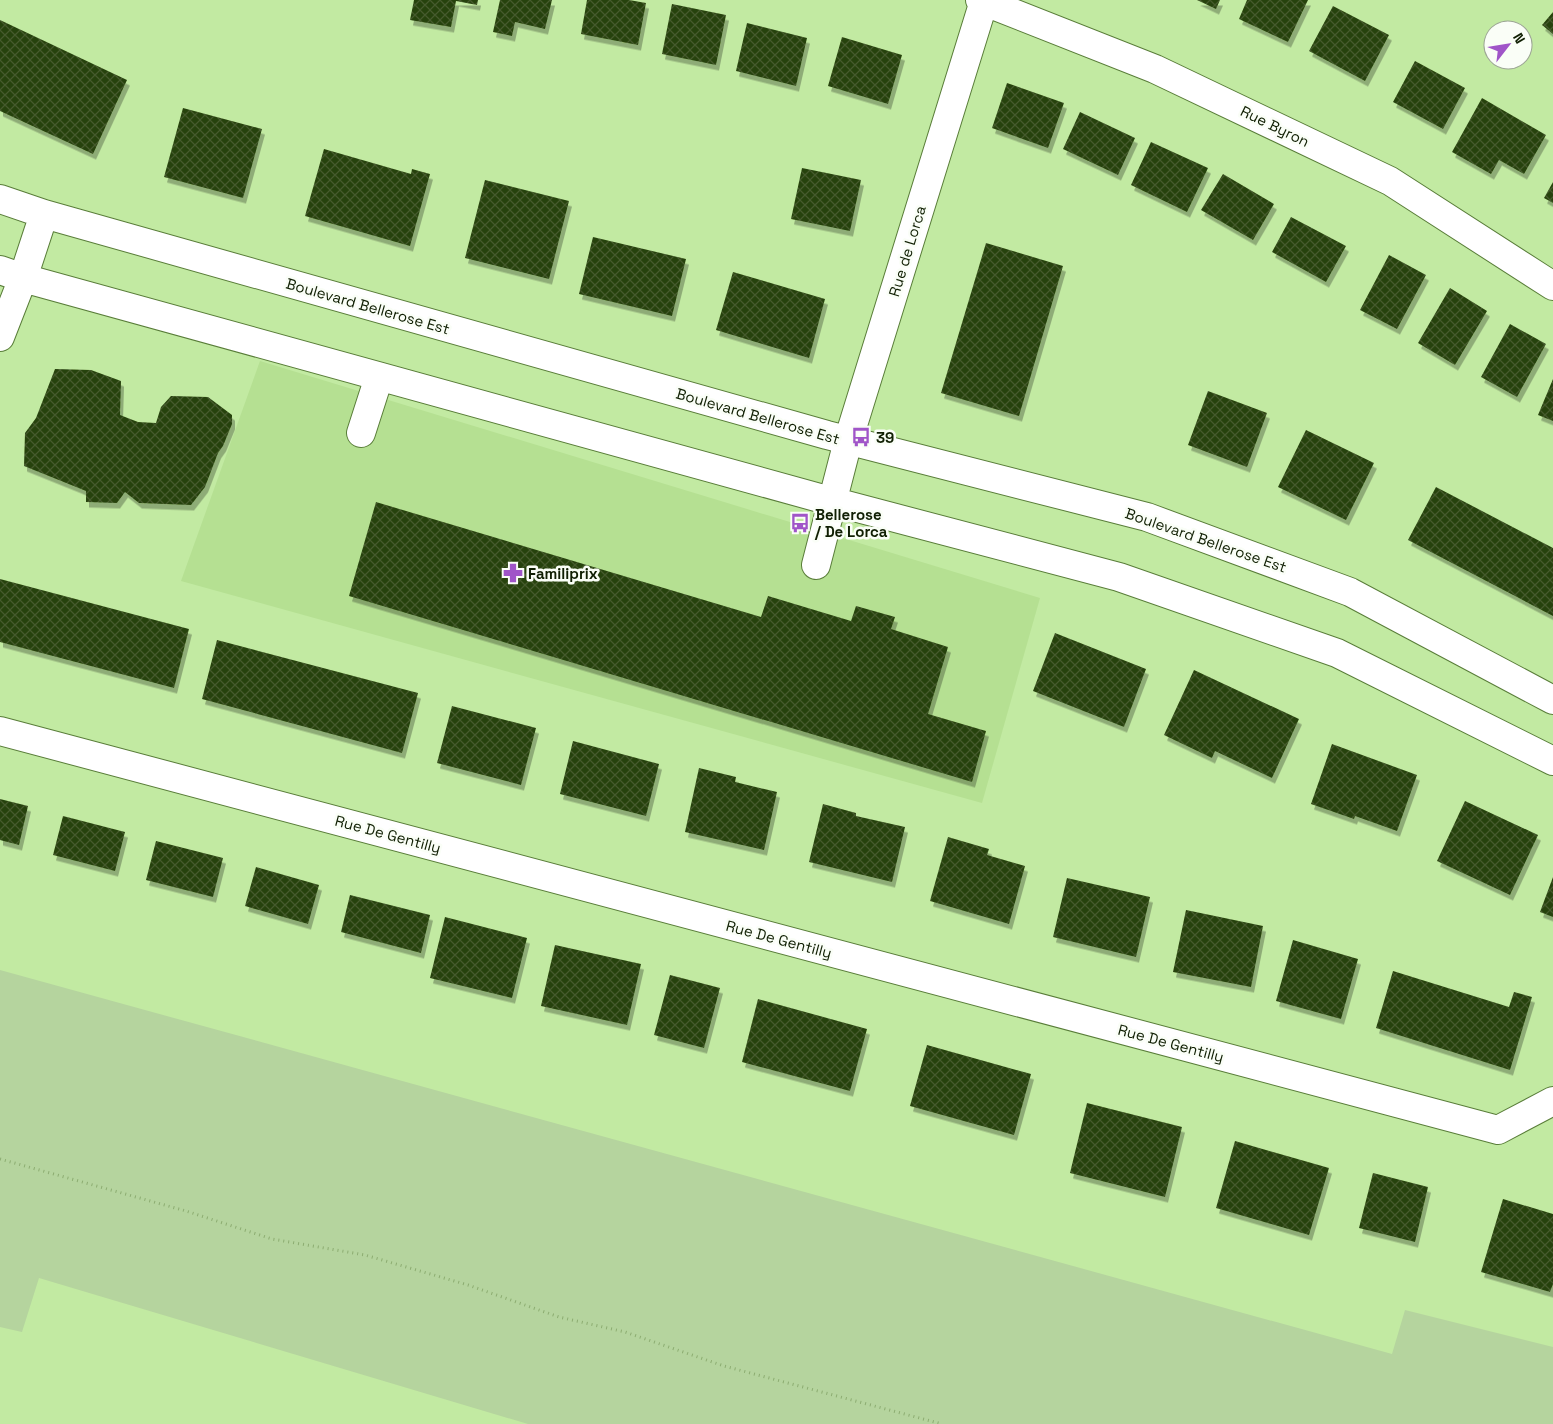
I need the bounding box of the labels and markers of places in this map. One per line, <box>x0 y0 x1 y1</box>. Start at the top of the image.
bus stop icon: 39 <box>850 426 872 448</box>
place label: 39 <box>876 428 894 447</box>
place label: Bellerose / De Lorca <box>814 505 888 541</box>
bus stop icon: Bellerose / De Lorca <box>789 512 811 534</box>
pharmacy icon: Familiprix <box>502 562 524 584</box>
place label: Familiprix <box>528 564 598 583</box>

